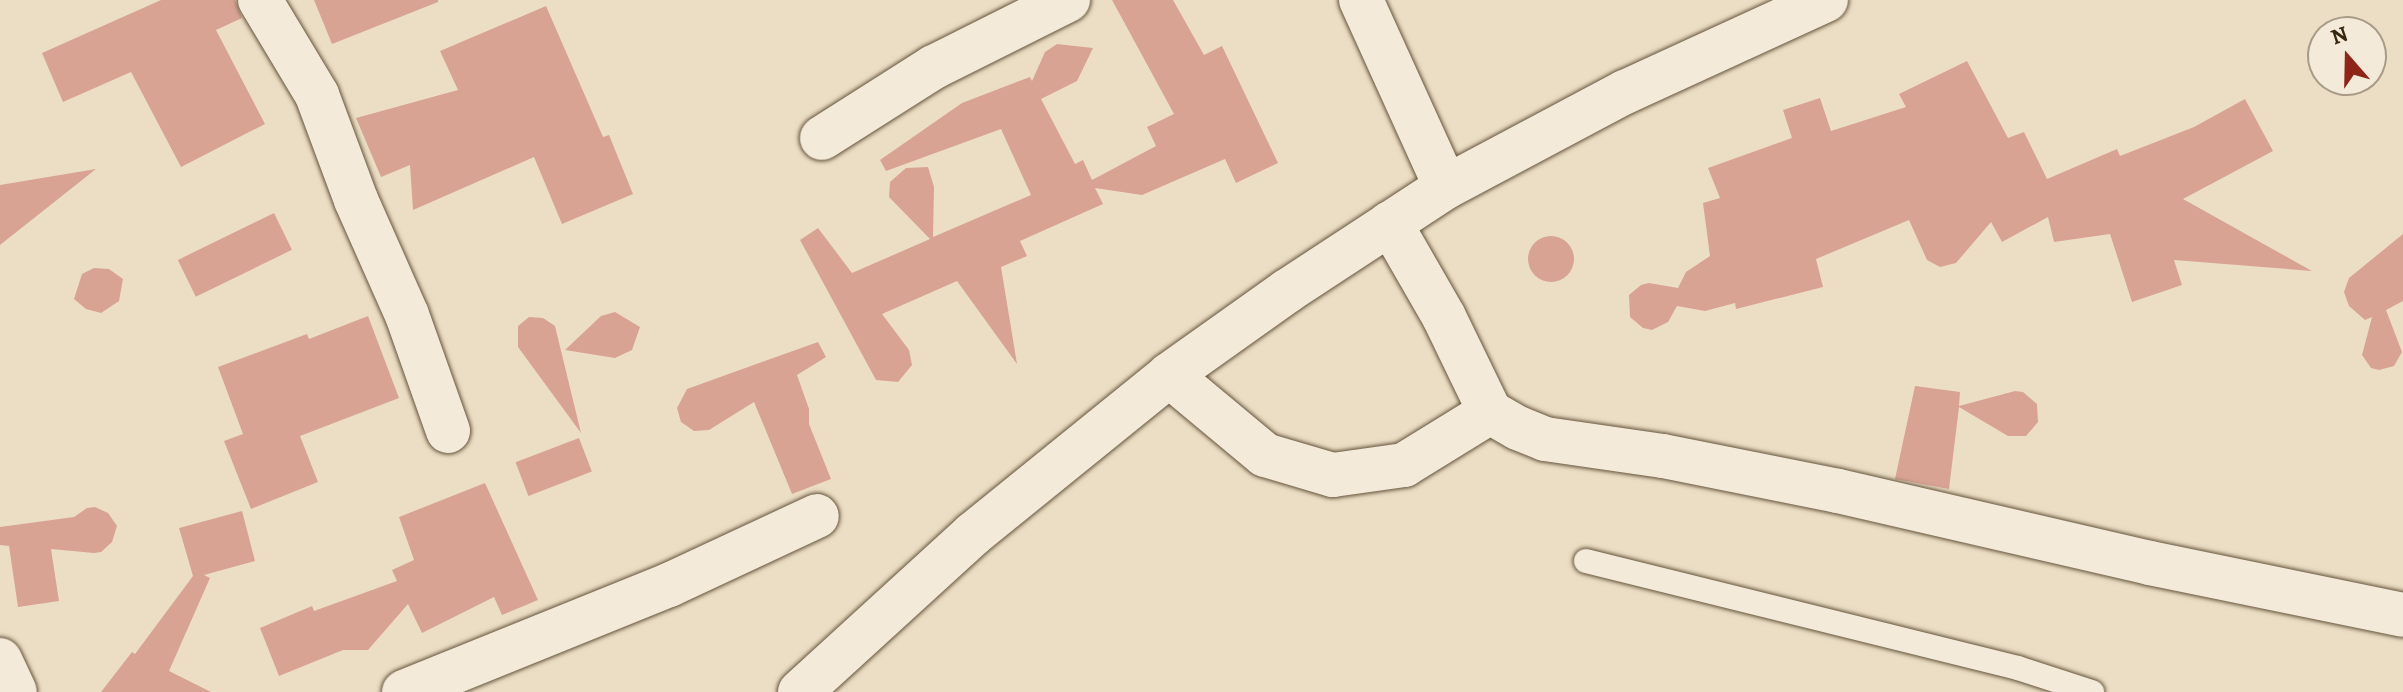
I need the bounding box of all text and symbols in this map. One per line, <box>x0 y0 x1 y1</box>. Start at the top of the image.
north arrow <box>2307 16 2387 96</box>
text: N <box>2327 18 2352 52</box>

